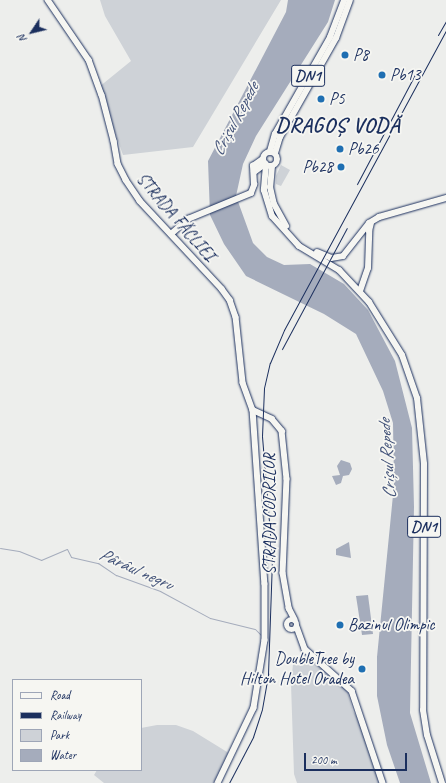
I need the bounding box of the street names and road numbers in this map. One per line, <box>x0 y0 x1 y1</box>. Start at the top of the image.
road number: DN1 <box>291 62 325 90</box>
street label: STRADA FĂCLIEI <box>132 169 220 265</box>
street label: STRADA CODRILOR <box>260 454 280 574</box>
road number: DN1 <box>407 513 441 541</box>

